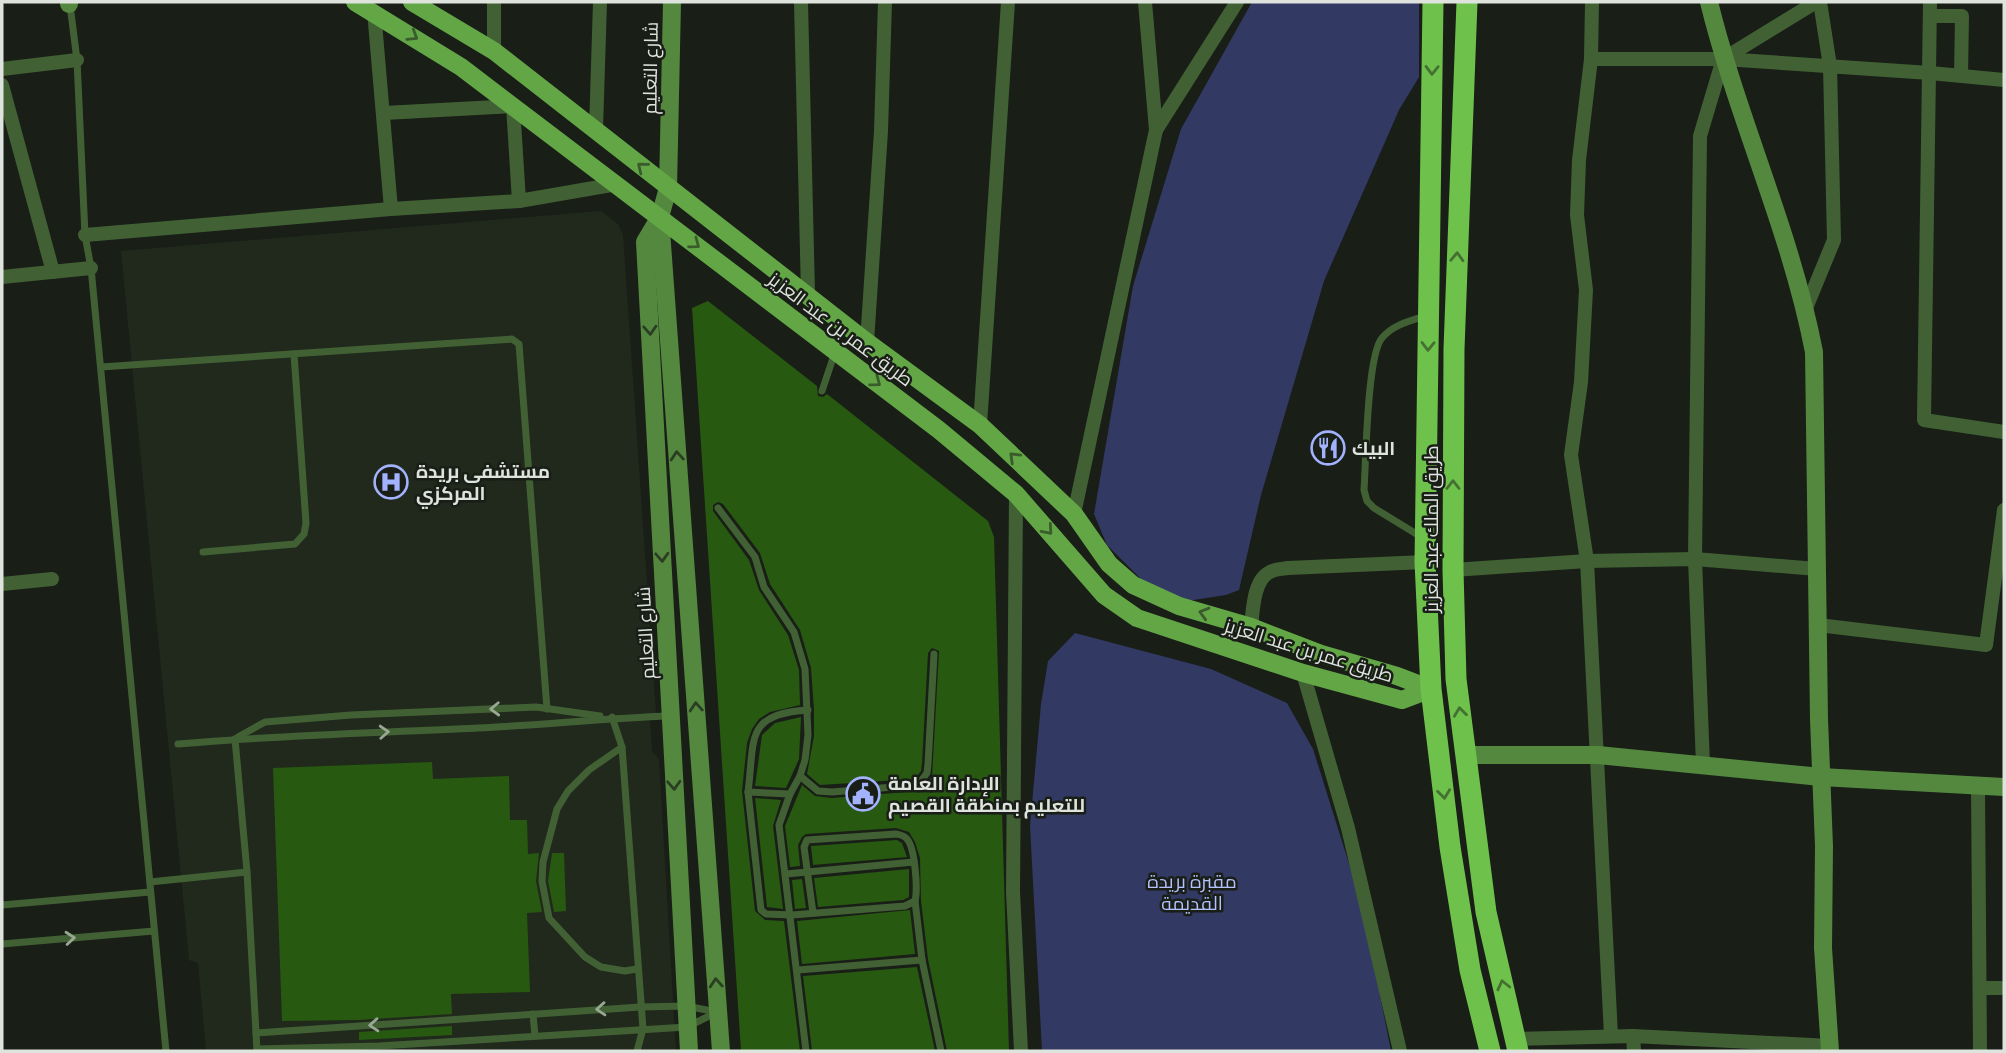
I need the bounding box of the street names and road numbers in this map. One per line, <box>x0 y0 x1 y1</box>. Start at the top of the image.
street label: شارع التعليم <box>637 21 665 115</box>
street label: طريق عمر بن عبد العزيز <box>762 266 918 392</box>
street label: طريق الملك عبد العزيز <box>1419 445 1444 614</box>
street label: شارع التعليم <box>631 586 661 680</box>
street label: طريق عمر بن عبد العزيز <box>1221 613 1396 688</box>

